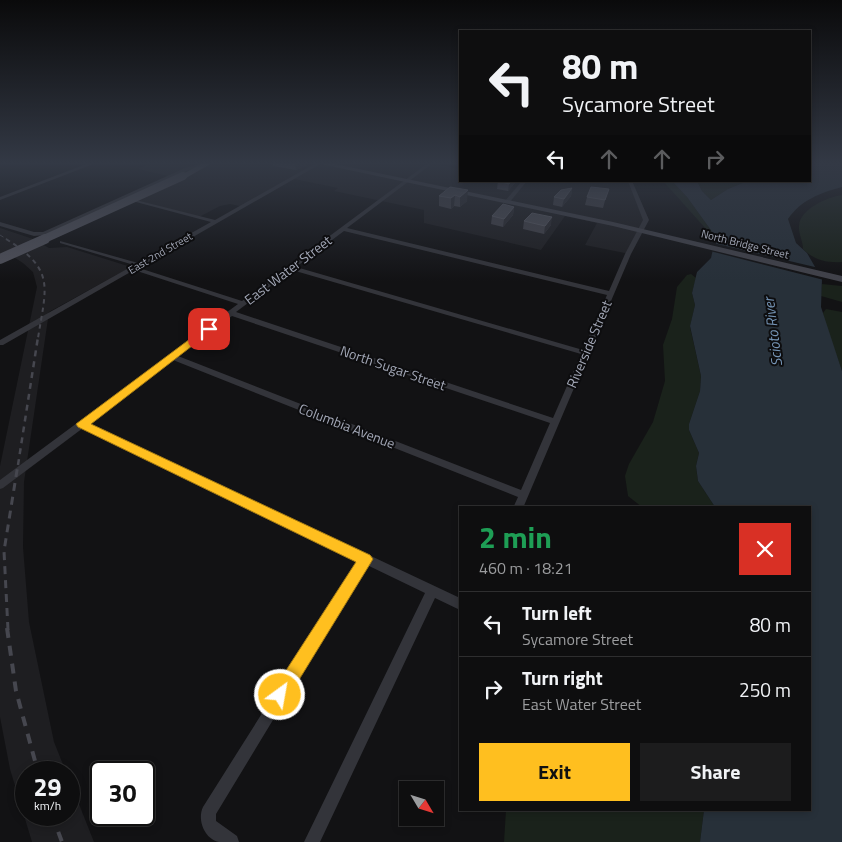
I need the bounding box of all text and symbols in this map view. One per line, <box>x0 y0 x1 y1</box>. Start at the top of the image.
text: 80 m <box>562 39 638 93</box>
icon: left <box>479 50 544 115</box>
text: Sycamore Street <box>562 87 715 121</box>
icon: left <box>542 145 570 173</box>
icon: ahead <box>595 145 623 173</box>
icon: ahead <box>648 145 676 173</box>
icon: right <box>701 145 729 173</box>
street label: North Bridge Street <box>699 225 791 263</box>
street label: East 2nd Street <box>125 228 195 278</box>
street label: East Water Street <box>240 230 336 309</box>
water label: Scioto River <box>757 294 788 368</box>
street label: Riverside Street <box>561 297 616 391</box>
pin <box>188 308 230 350</box>
icon: arrive <box>195 315 223 343</box>
street label: North Sugar Street <box>338 340 449 395</box>
street label: Columbia Avenue <box>296 398 398 454</box>
text: 2 min <box>479 514 552 560</box>
button: close <box>739 523 791 575</box>
text: 460 m · 18:21 <box>479 556 573 580</box>
text: Turn left <box>522 598 592 627</box>
icon: left <box>479 610 507 638</box>
text: 80 m <box>750 610 791 639</box>
text: Sycamore Street <box>522 627 633 651</box>
text: Turn right <box>522 663 603 692</box>
position arrow <box>253 668 305 720</box>
icon: right <box>479 675 507 703</box>
text: 250 m <box>739 675 791 704</box>
text: East Water Street <box>522 692 641 716</box>
button: Exit <box>479 743 630 801</box>
button: Share <box>640 743 791 801</box>
speed limit sign: 30 <box>90 761 155 826</box>
text: 29 <box>33 768 62 806</box>
north arrow <box>399 781 444 826</box>
map controls <box>399 781 444 826</box>
text: km/h <box>34 796 61 815</box>

